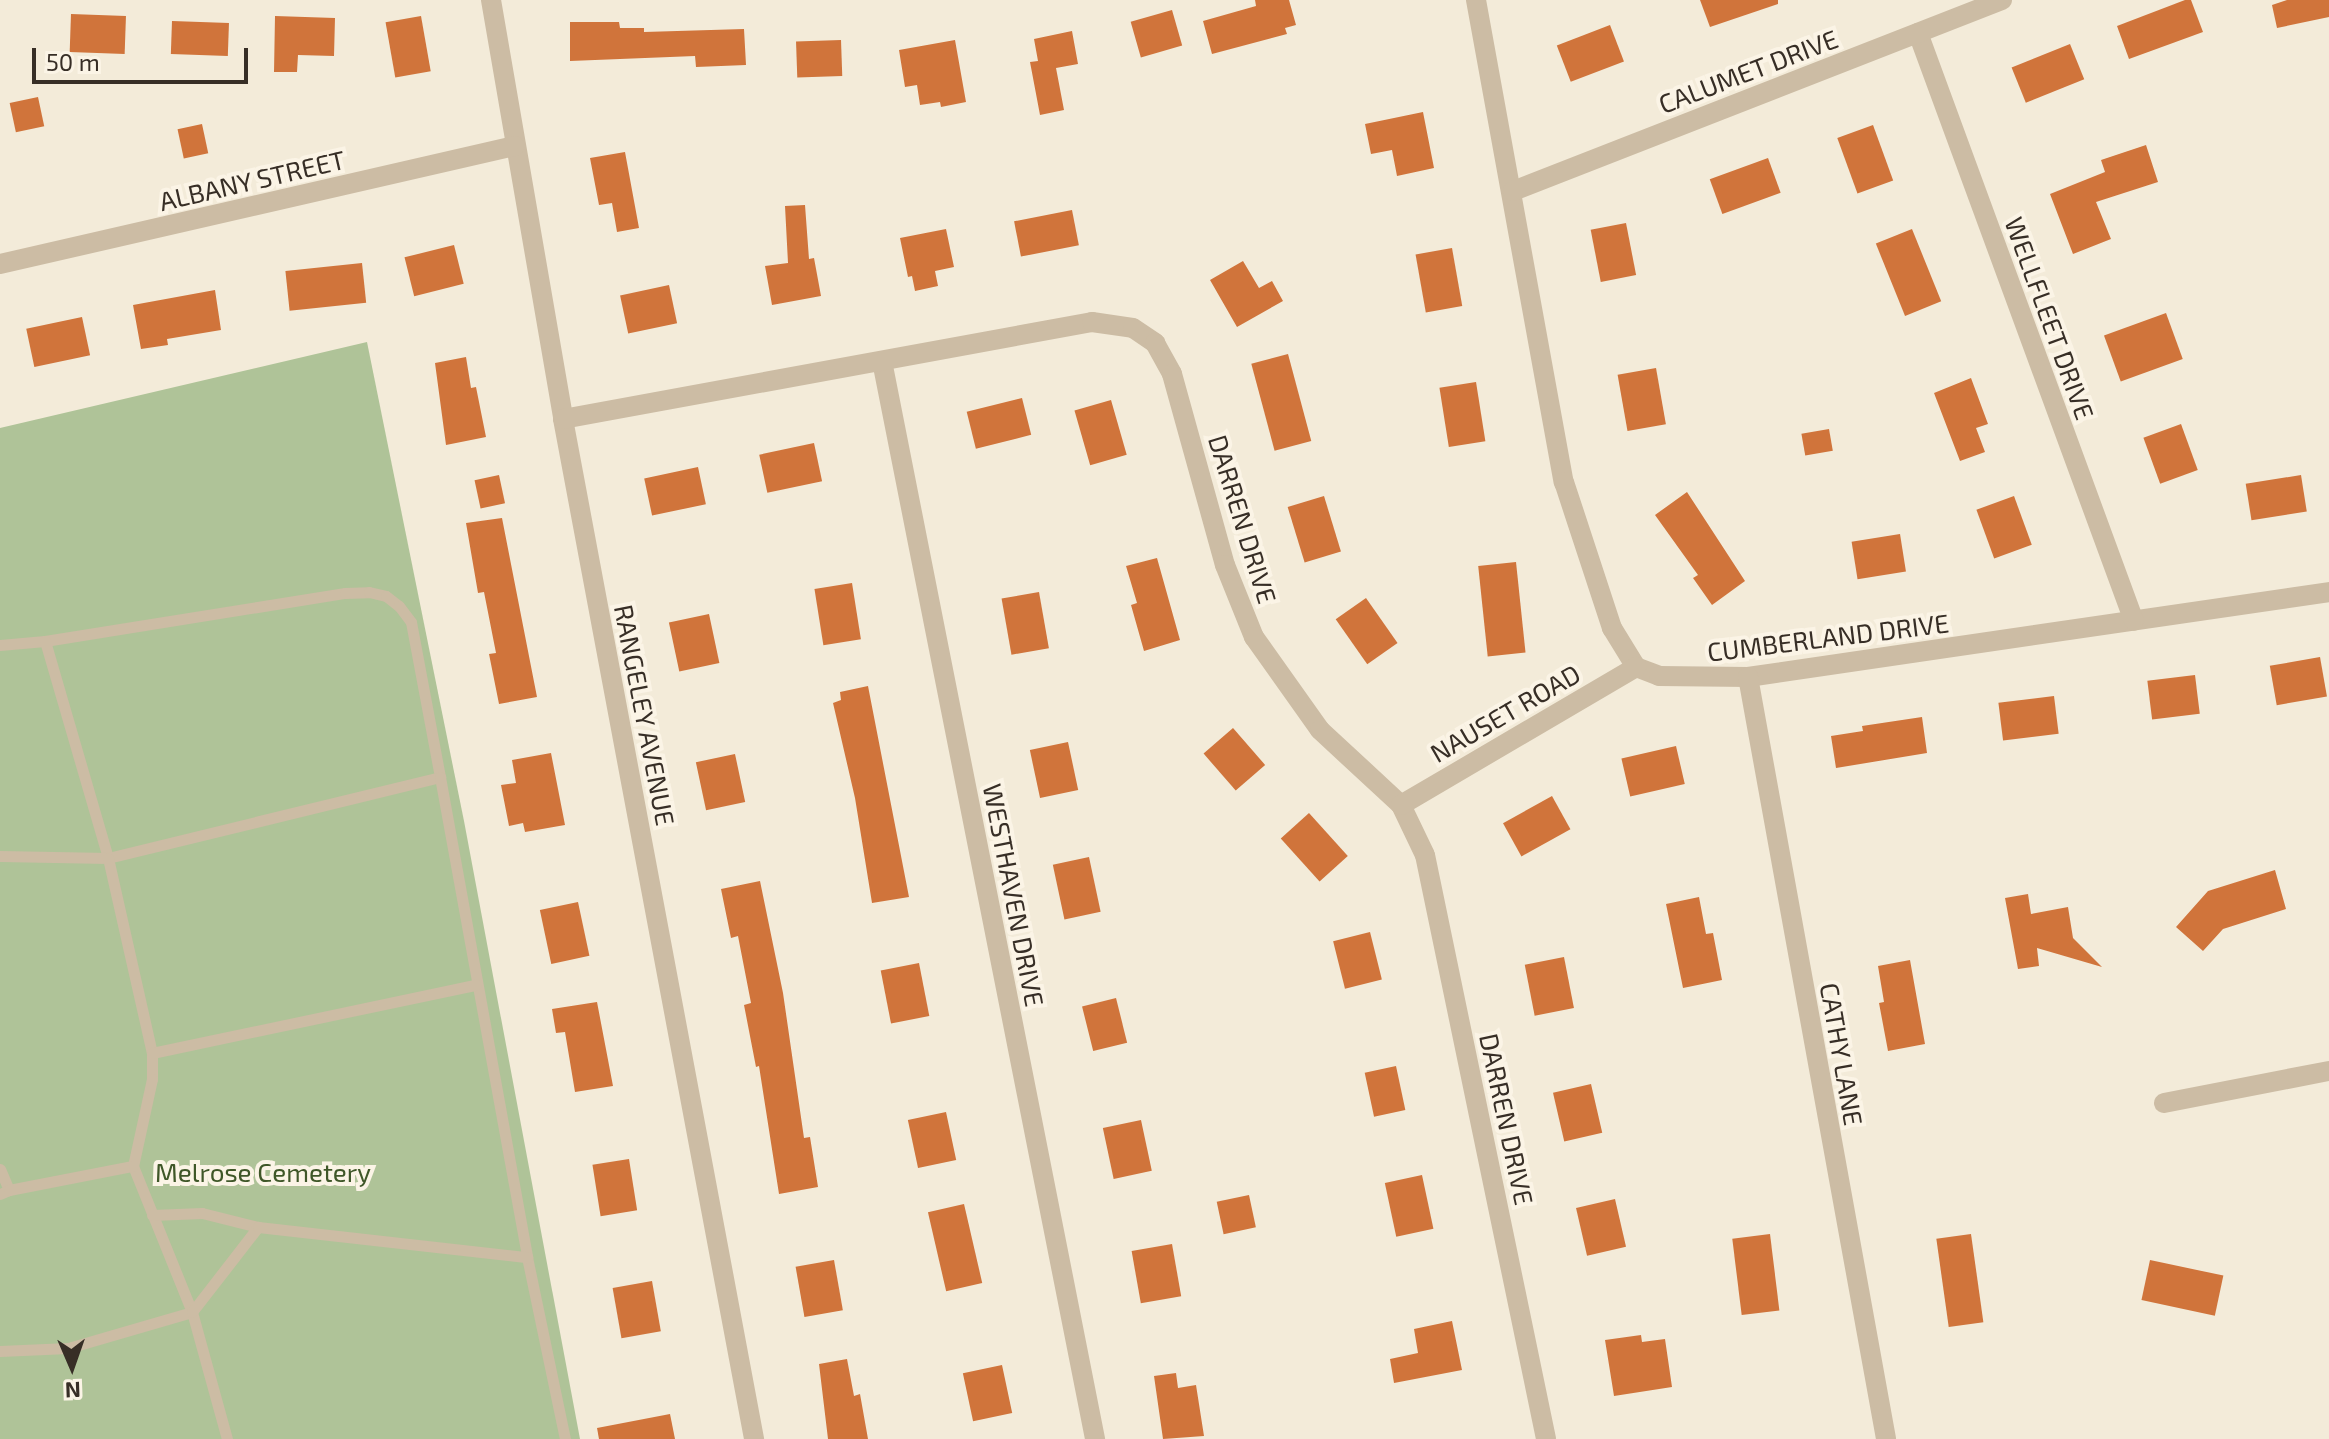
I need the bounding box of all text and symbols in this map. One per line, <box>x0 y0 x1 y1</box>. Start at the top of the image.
street label: CALUMET DRIVE <box>1654 22 1842 120</box>
scale bar <box>36 32 252 82</box>
text: 50 m <box>46 47 100 76</box>
street label: ALBANY STREET <box>156 143 348 217</box>
street label: WELLFLEET DRIVE <box>1999 212 2101 424</box>
street label: DARREN DRIVE <box>1203 431 1283 607</box>
street label: RANGELEY AVENUE <box>608 601 682 829</box>
street label: CUMBERLAND DRIVE <box>1705 607 1951 667</box>
street label: NAUSET ROAD <box>1424 657 1586 769</box>
street label: WESTHAVEN DRIVE <box>977 781 1051 1009</box>
street label: CATHY LANE <box>1814 980 1870 1128</box>
street label: DARREN DRIVE <box>1474 1030 1540 1208</box>
park label: Melrose Cemetery <box>155 1156 371 1188</box>
north arrow <box>32 1327 112 1407</box>
text: N <box>64 1378 81 1404</box>

